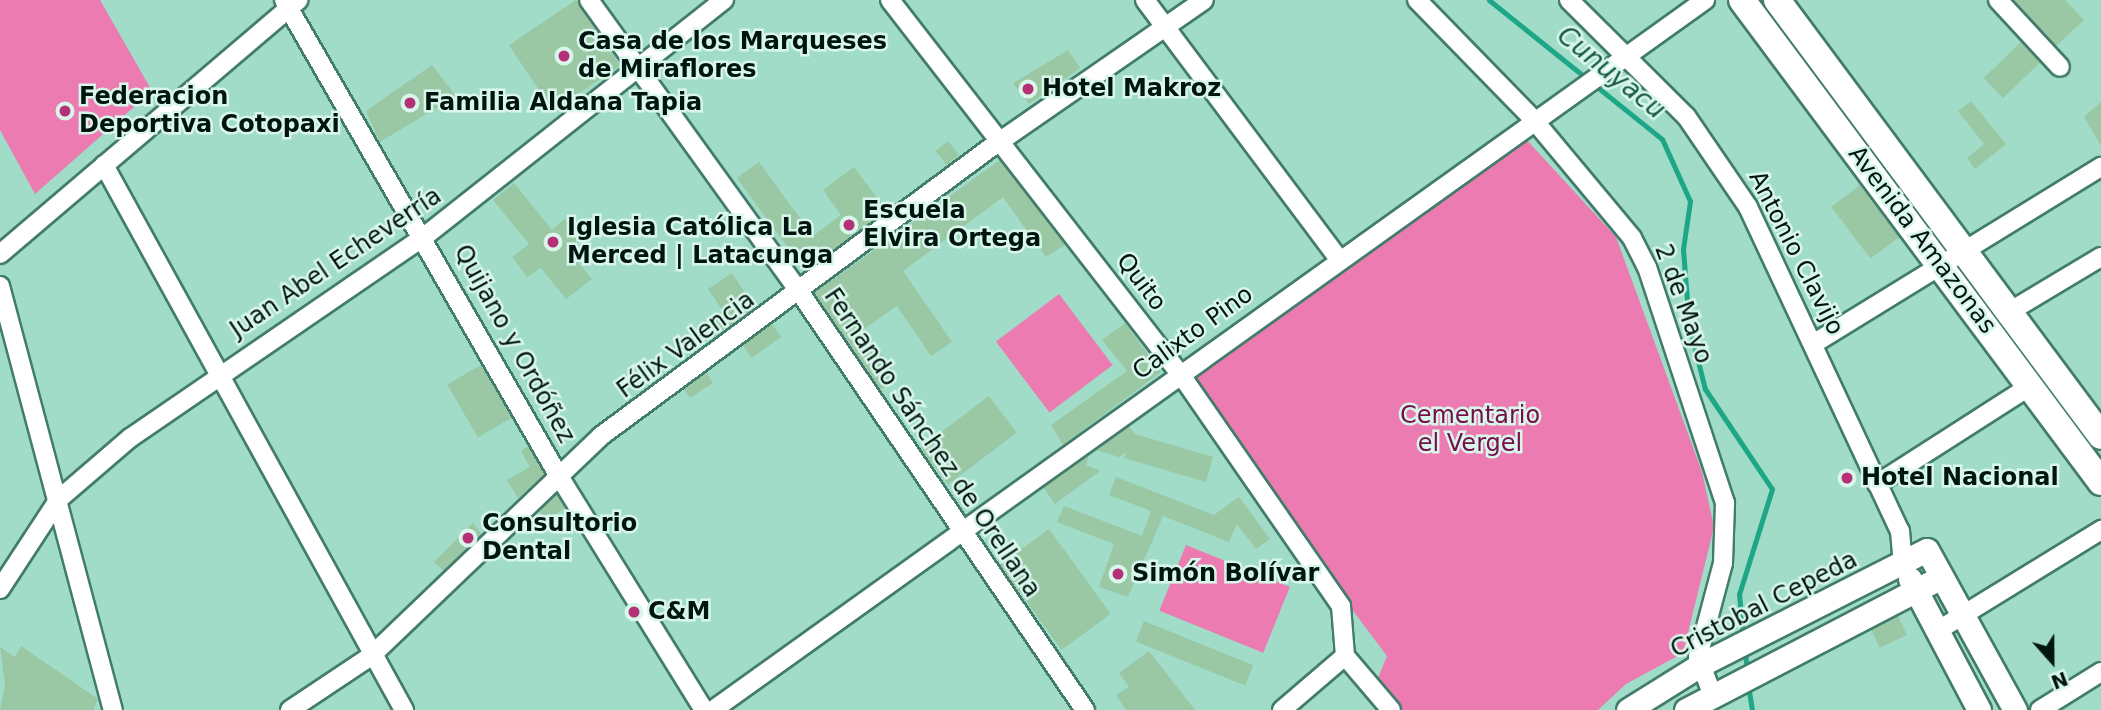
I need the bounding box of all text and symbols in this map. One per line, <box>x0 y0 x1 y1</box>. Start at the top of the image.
water label: Cunuyacu <box>1551 20 1671 126</box>
place label: Casa de los Marqueses de Miraflores <box>578 28 887 84</box>
marker: Casa de los Marqueses de Miraflores <box>556 48 572 64</box>
place label: Hotel Makroz <box>1042 75 1221 103</box>
marker: Hotel Makroz <box>1020 81 1036 97</box>
place label: Federacion Deportiva Cotopaxi <box>79 83 340 139</box>
place label: Familia Aldana Tapia <box>424 89 702 117</box>
marker: Familia Aldana Tapia <box>402 95 418 111</box>
marker: Federacion Deportiva Cotopaxi <box>57 103 73 119</box>
street label: Avenida Amazonas <box>1842 140 2002 340</box>
street label: Antonio Clavijo <box>1742 166 1850 340</box>
street label: Juan Abel Echeverría <box>225 182 447 344</box>
place label: Escuela Elvira Ortega <box>863 197 1041 253</box>
place label: Iglesia Católica La Merced | Latacunga <box>567 214 833 270</box>
marker: Escuela Elvira Ortega <box>841 217 857 233</box>
marker: Iglesia Católica La Merced | Latacunga <box>545 234 561 250</box>
street label: Quijano y Ordóñez <box>448 240 580 448</box>
street label: 2 de Mayo <box>1648 240 1718 368</box>
street label: Quito <box>1110 247 1172 317</box>
street label: Calixto Pino <box>1127 280 1259 386</box>
street label: Fernando Sánchez de Orellana <box>818 283 1046 603</box>
street label: Félix Valencia <box>612 285 760 405</box>
park label: Cementario el Vergel <box>1400 402 1540 458</box>
place label: Hotel Nacional <box>1861 464 2059 492</box>
marker: Hotel Nacional <box>1839 470 1855 486</box>
place label: Consultorio Dental <box>482 510 637 566</box>
marker: Consultorio Dental <box>460 530 476 546</box>
street label: Cristobal Cepeda <box>1666 546 1862 664</box>
place label: Simón Bolívar <box>1132 560 1319 588</box>
marker: Simón Bolívar <box>1110 566 1126 582</box>
place label: C&M <box>648 598 710 626</box>
marker: C&M <box>626 604 642 620</box>
north arrow <box>2017 626 2087 696</box>
text: N <box>2048 667 2071 694</box>

